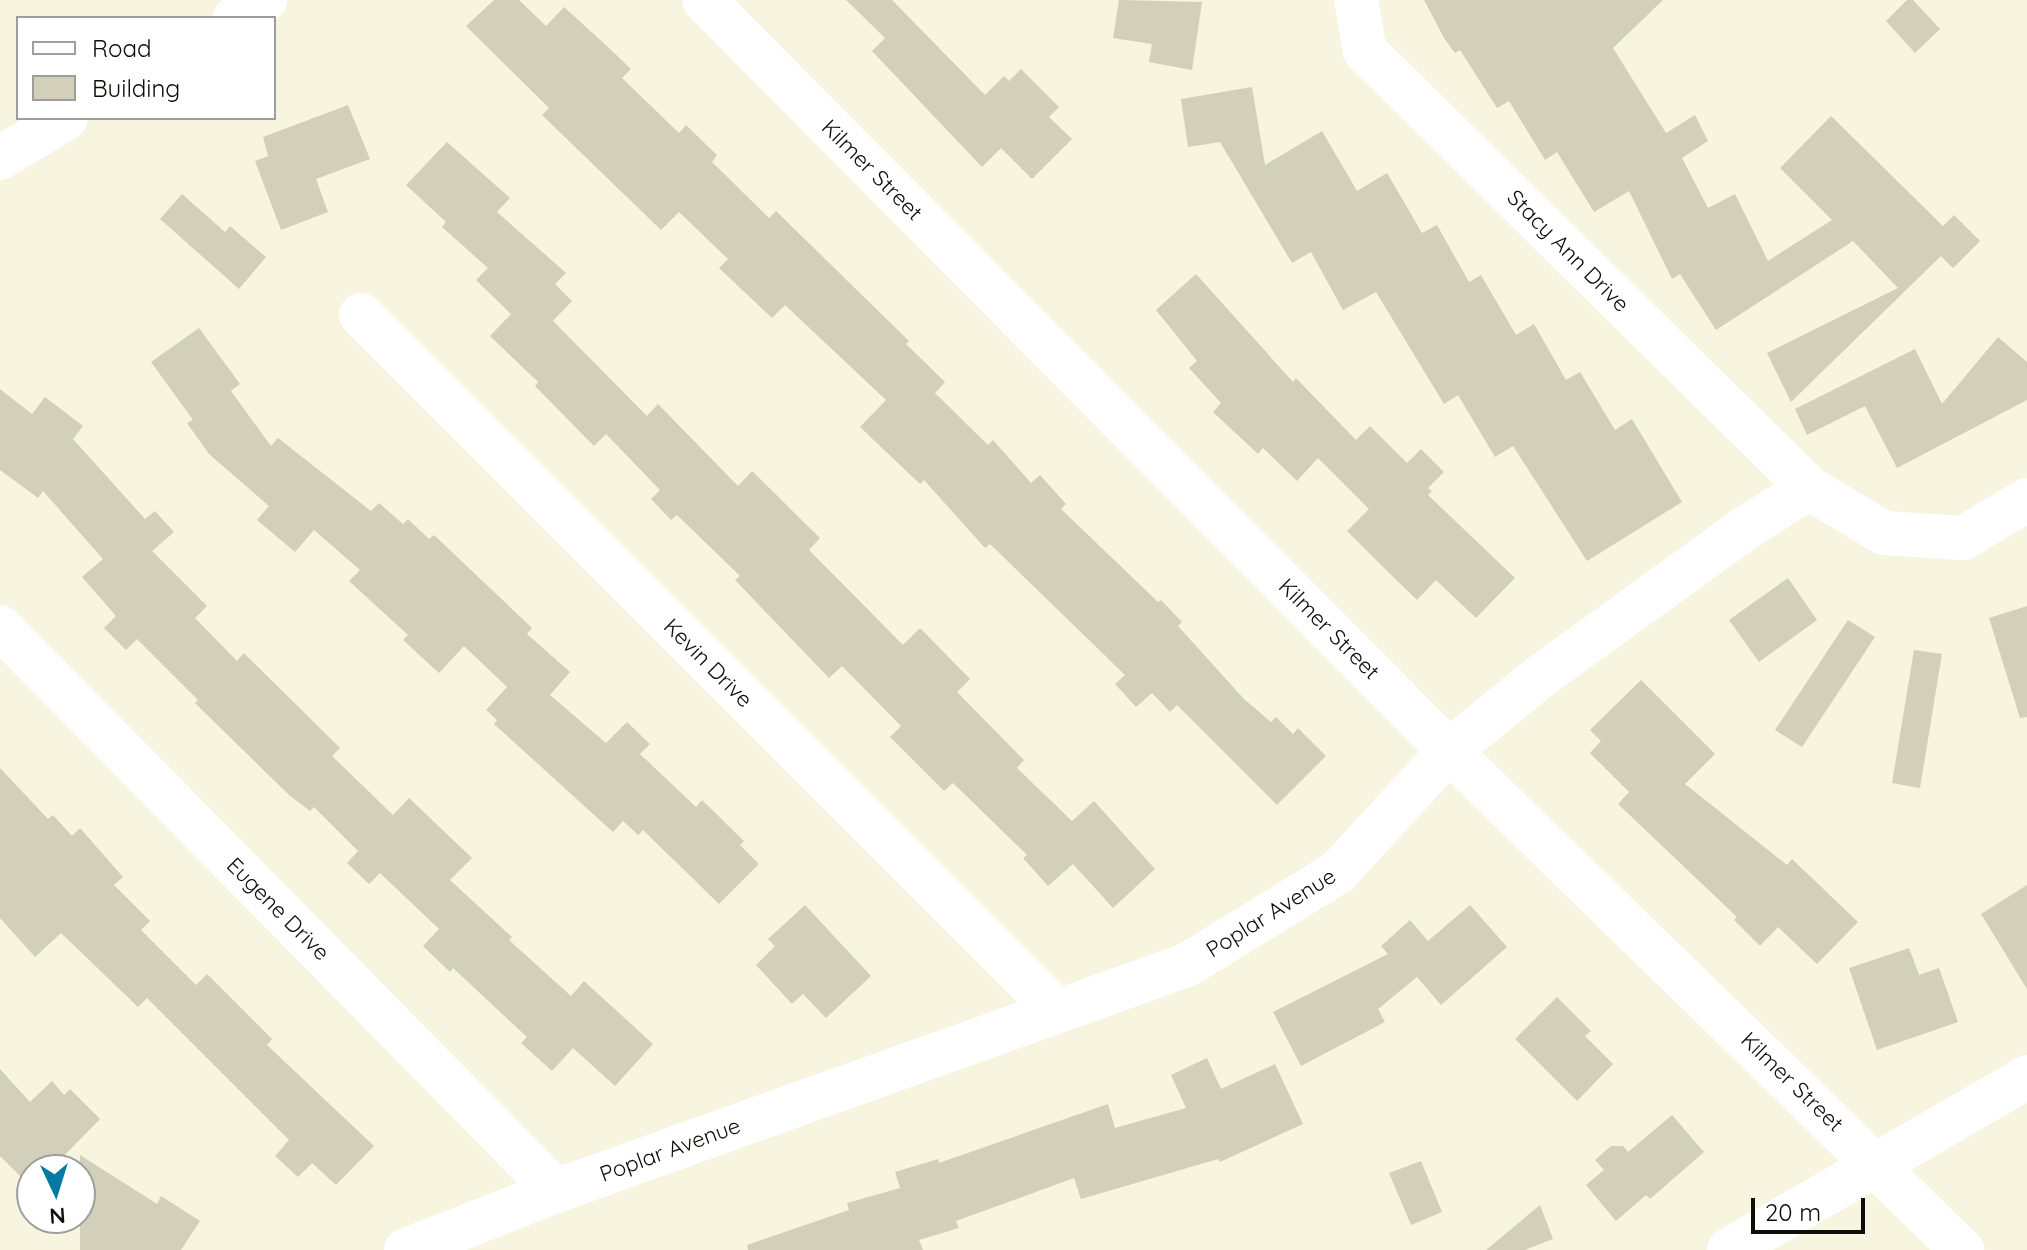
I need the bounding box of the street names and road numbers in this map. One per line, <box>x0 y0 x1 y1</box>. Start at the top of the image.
street label: Kilmer Street <box>816 114 928 226</box>
street label: Stacy Ann Drive <box>1502 185 1634 317</box>
street label: Kilmer Street <box>1273 573 1385 685</box>
street label: Kevin Drive <box>658 613 758 713</box>
street label: Eugene Drive <box>221 852 335 966</box>
street label: Poplar Avenue <box>1201 863 1341 963</box>
street label: Kilmer Street <box>1735 1027 1849 1137</box>
street label: Poplar Avenue <box>596 1112 744 1188</box>

